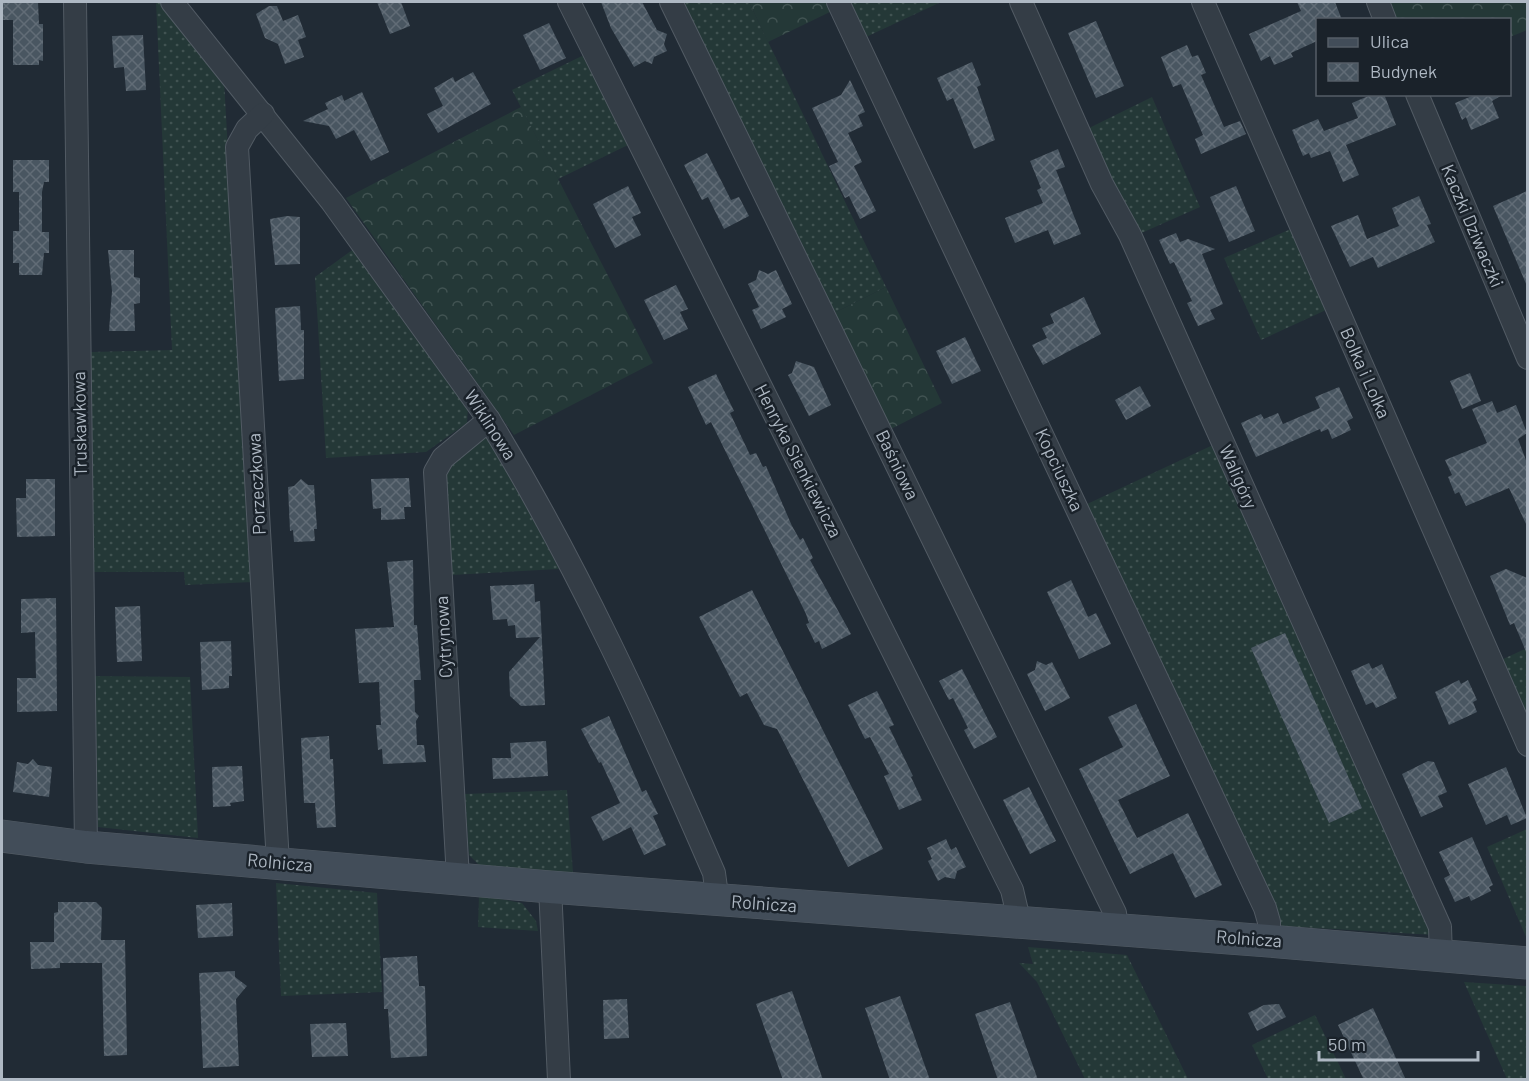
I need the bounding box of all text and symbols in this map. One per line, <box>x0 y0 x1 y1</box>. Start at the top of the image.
legend <box>1316 18 1511 96</box>
text: Ulica <box>1370 30 1409 52</box>
text: Budynek <box>1370 60 1437 82</box>
street label: Kaczki Dziwaczki <box>1437 161 1509 290</box>
street label: Bolka i Lolka <box>1336 324 1396 422</box>
street label: Truskawkowa <box>67 371 91 477</box>
street label: Henryka Sienkiewicza <box>751 380 847 541</box>
street label: Wiklinowa <box>460 385 522 464</box>
street label: Kopciuszka <box>1031 425 1089 514</box>
street label: Baśniowa <box>872 426 924 503</box>
street label: Porzeczkowa <box>242 433 270 536</box>
street label: Waligóry <box>1215 441 1263 512</box>
street label: Cytrynowa <box>430 595 456 679</box>
street label: Rolnicza <box>246 848 314 876</box>
street label: Rolnicza <box>730 890 798 916</box>
street label: Rolnicza <box>1215 925 1283 951</box>
scale bar <box>1319 1024 1478 1062</box>
text: 50 m <box>1328 1033 1366 1055</box>

